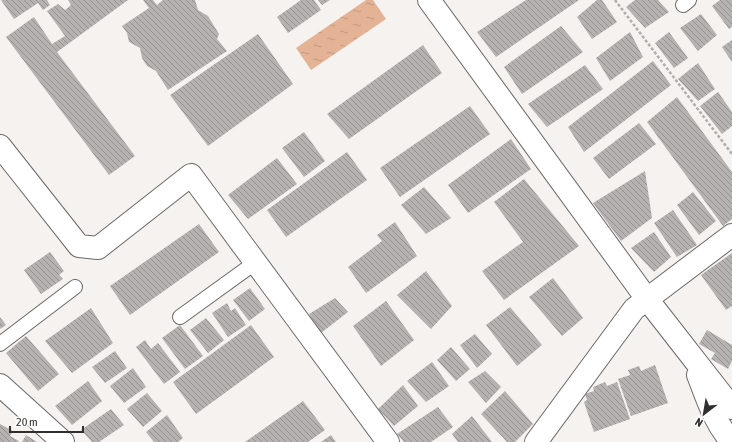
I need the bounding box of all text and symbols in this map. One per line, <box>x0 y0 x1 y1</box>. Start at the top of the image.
north arrow <box>684 394 724 434</box>
scale bar <box>10 408 83 434</box>
text: 20 m <box>16 415 38 429</box>
text: N <box>693 416 705 429</box>

